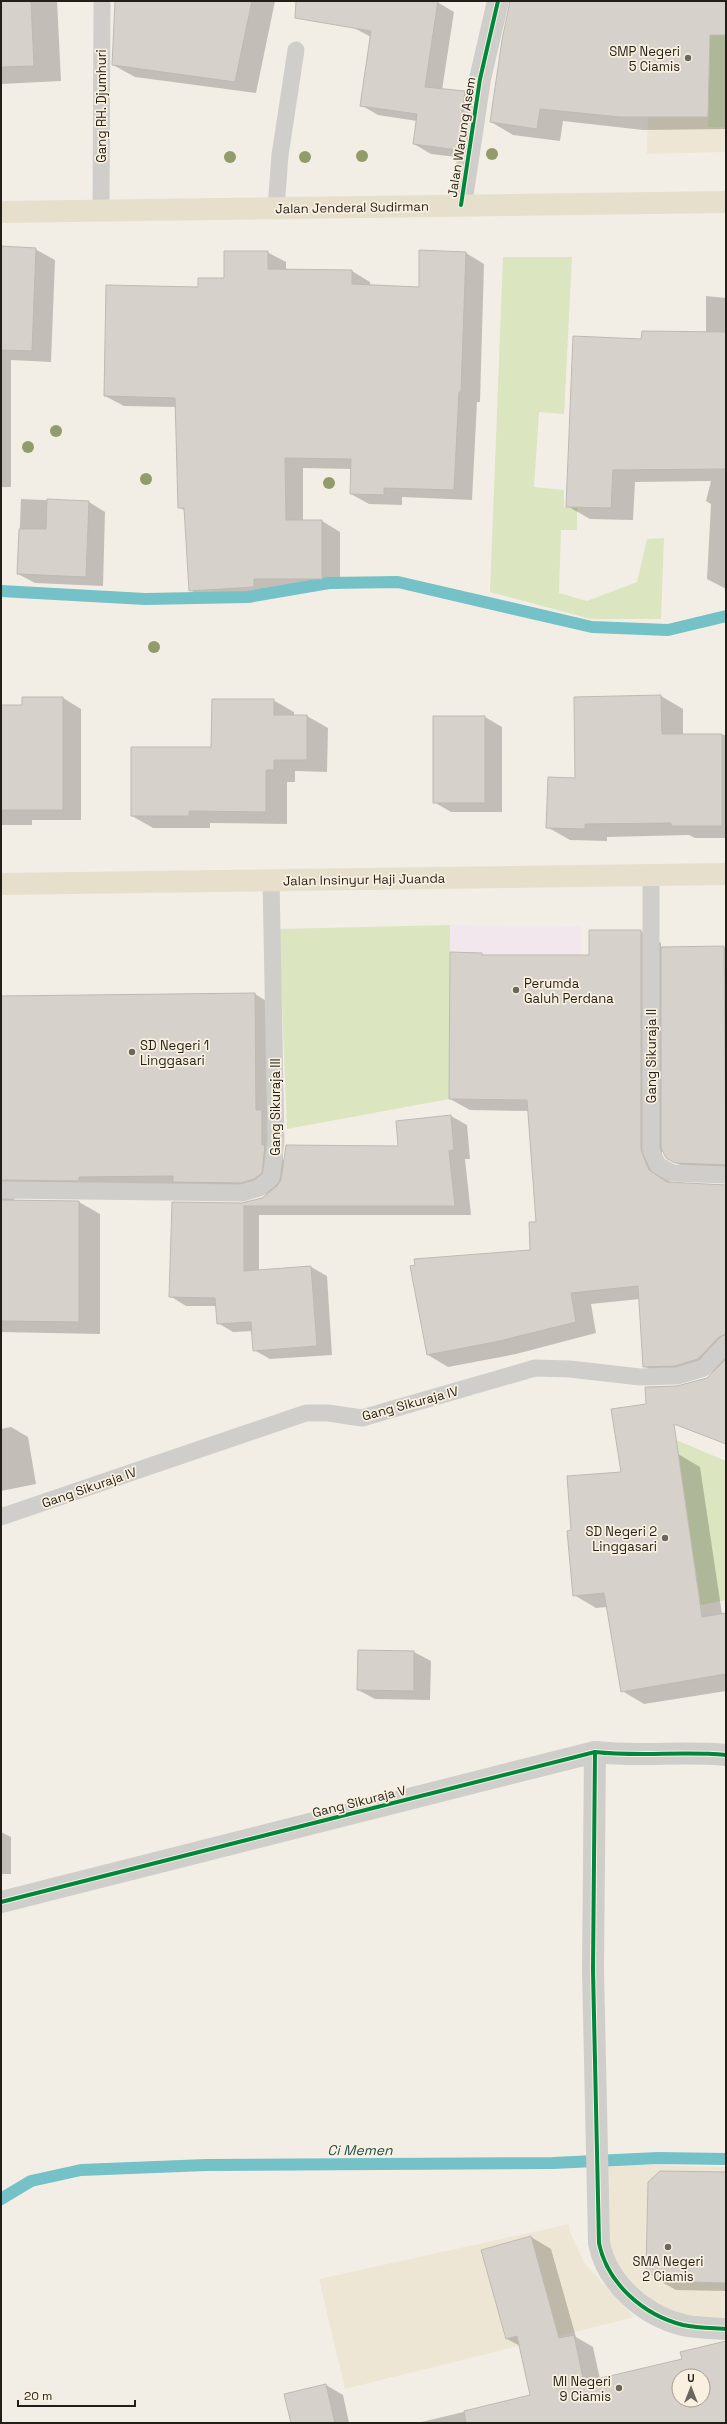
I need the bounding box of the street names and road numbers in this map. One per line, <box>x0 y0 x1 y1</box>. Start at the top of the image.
street label: Gang RH. Djumhuri <box>93 49 110 163</box>
street label: Jalan Warung Asem <box>444 76 479 199</box>
street label: Jalan Jenderal Sudirman <box>275 198 429 217</box>
street label: Jalan Insinyur Haji Juanda <box>283 870 446 889</box>
street label: Gang Sikuraja II <box>643 1009 660 1103</box>
street label: Gang Sikuraja III <box>267 1058 284 1156</box>
street label: Gang Sikuraja IV <box>360 1382 460 1425</box>
street label: Gang Sikuraja IV <box>39 1463 139 1512</box>
street label: Gang Sikuraja V <box>311 1782 408 1821</box>

